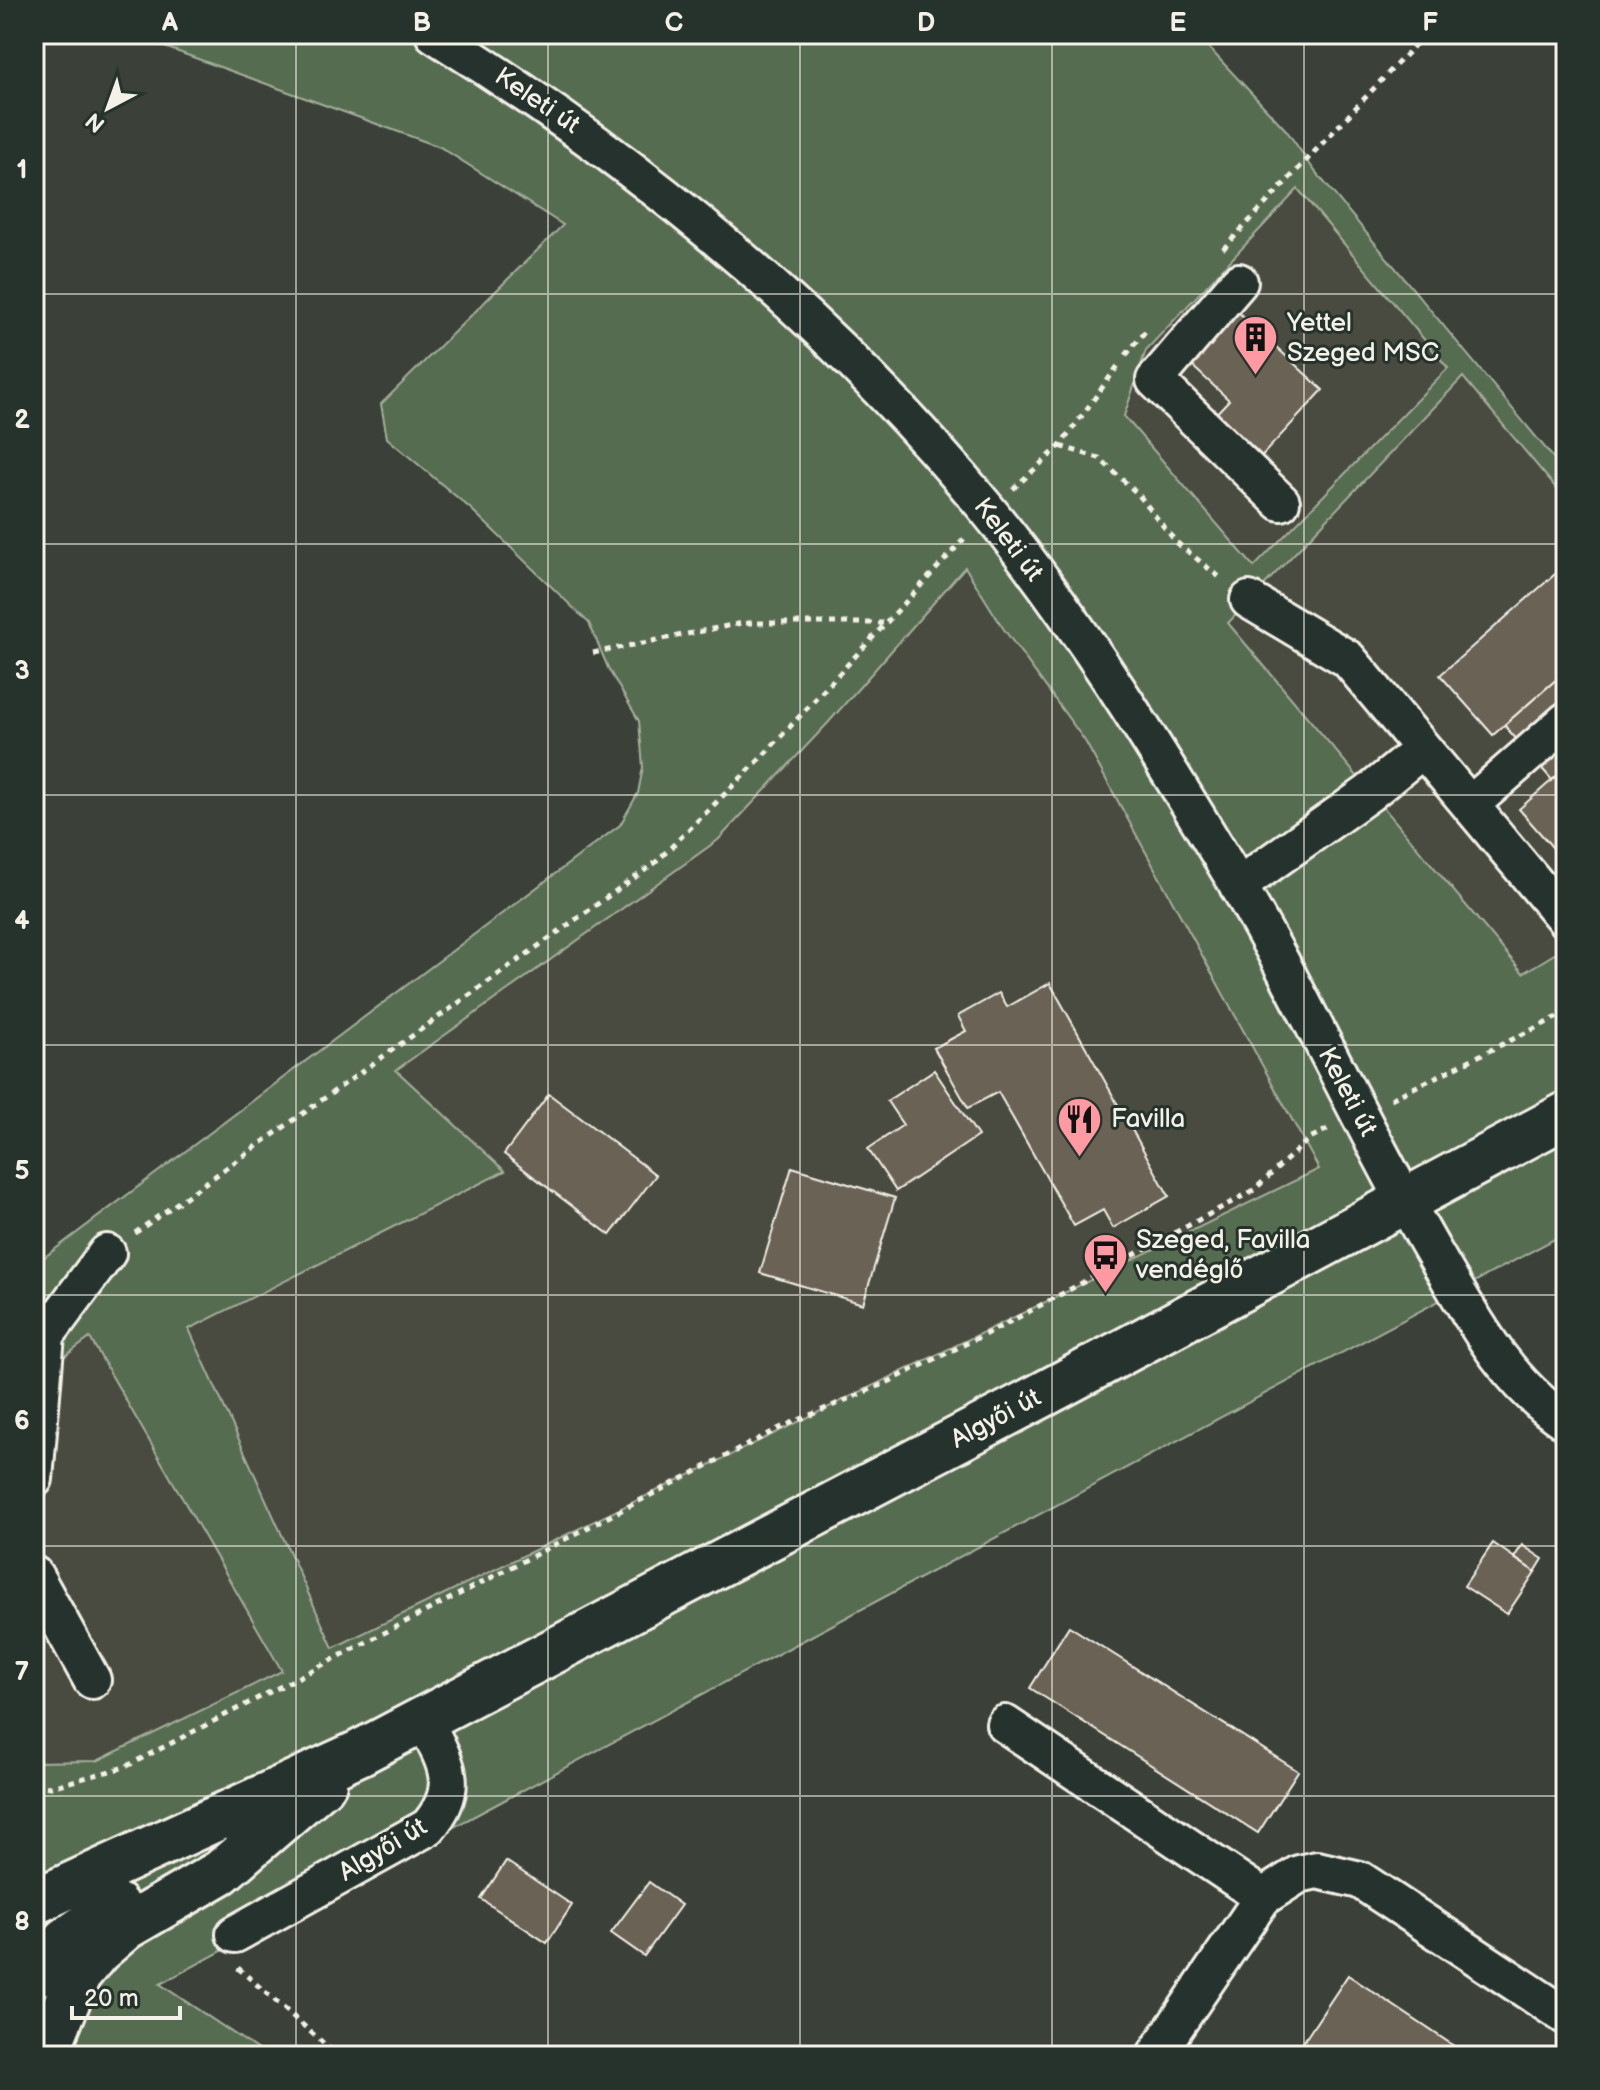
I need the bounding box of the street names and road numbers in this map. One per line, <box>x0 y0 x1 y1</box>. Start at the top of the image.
street label: Keleti út <box>488 61 586 141</box>
street label: Keleti út <box>967 492 1049 588</box>
street label: Keleti út <box>1311 1042 1383 1142</box>
street label: Algyői út <box>946 1382 1046 1456</box>
street label: Algyői út <box>333 1812 433 1888</box>

